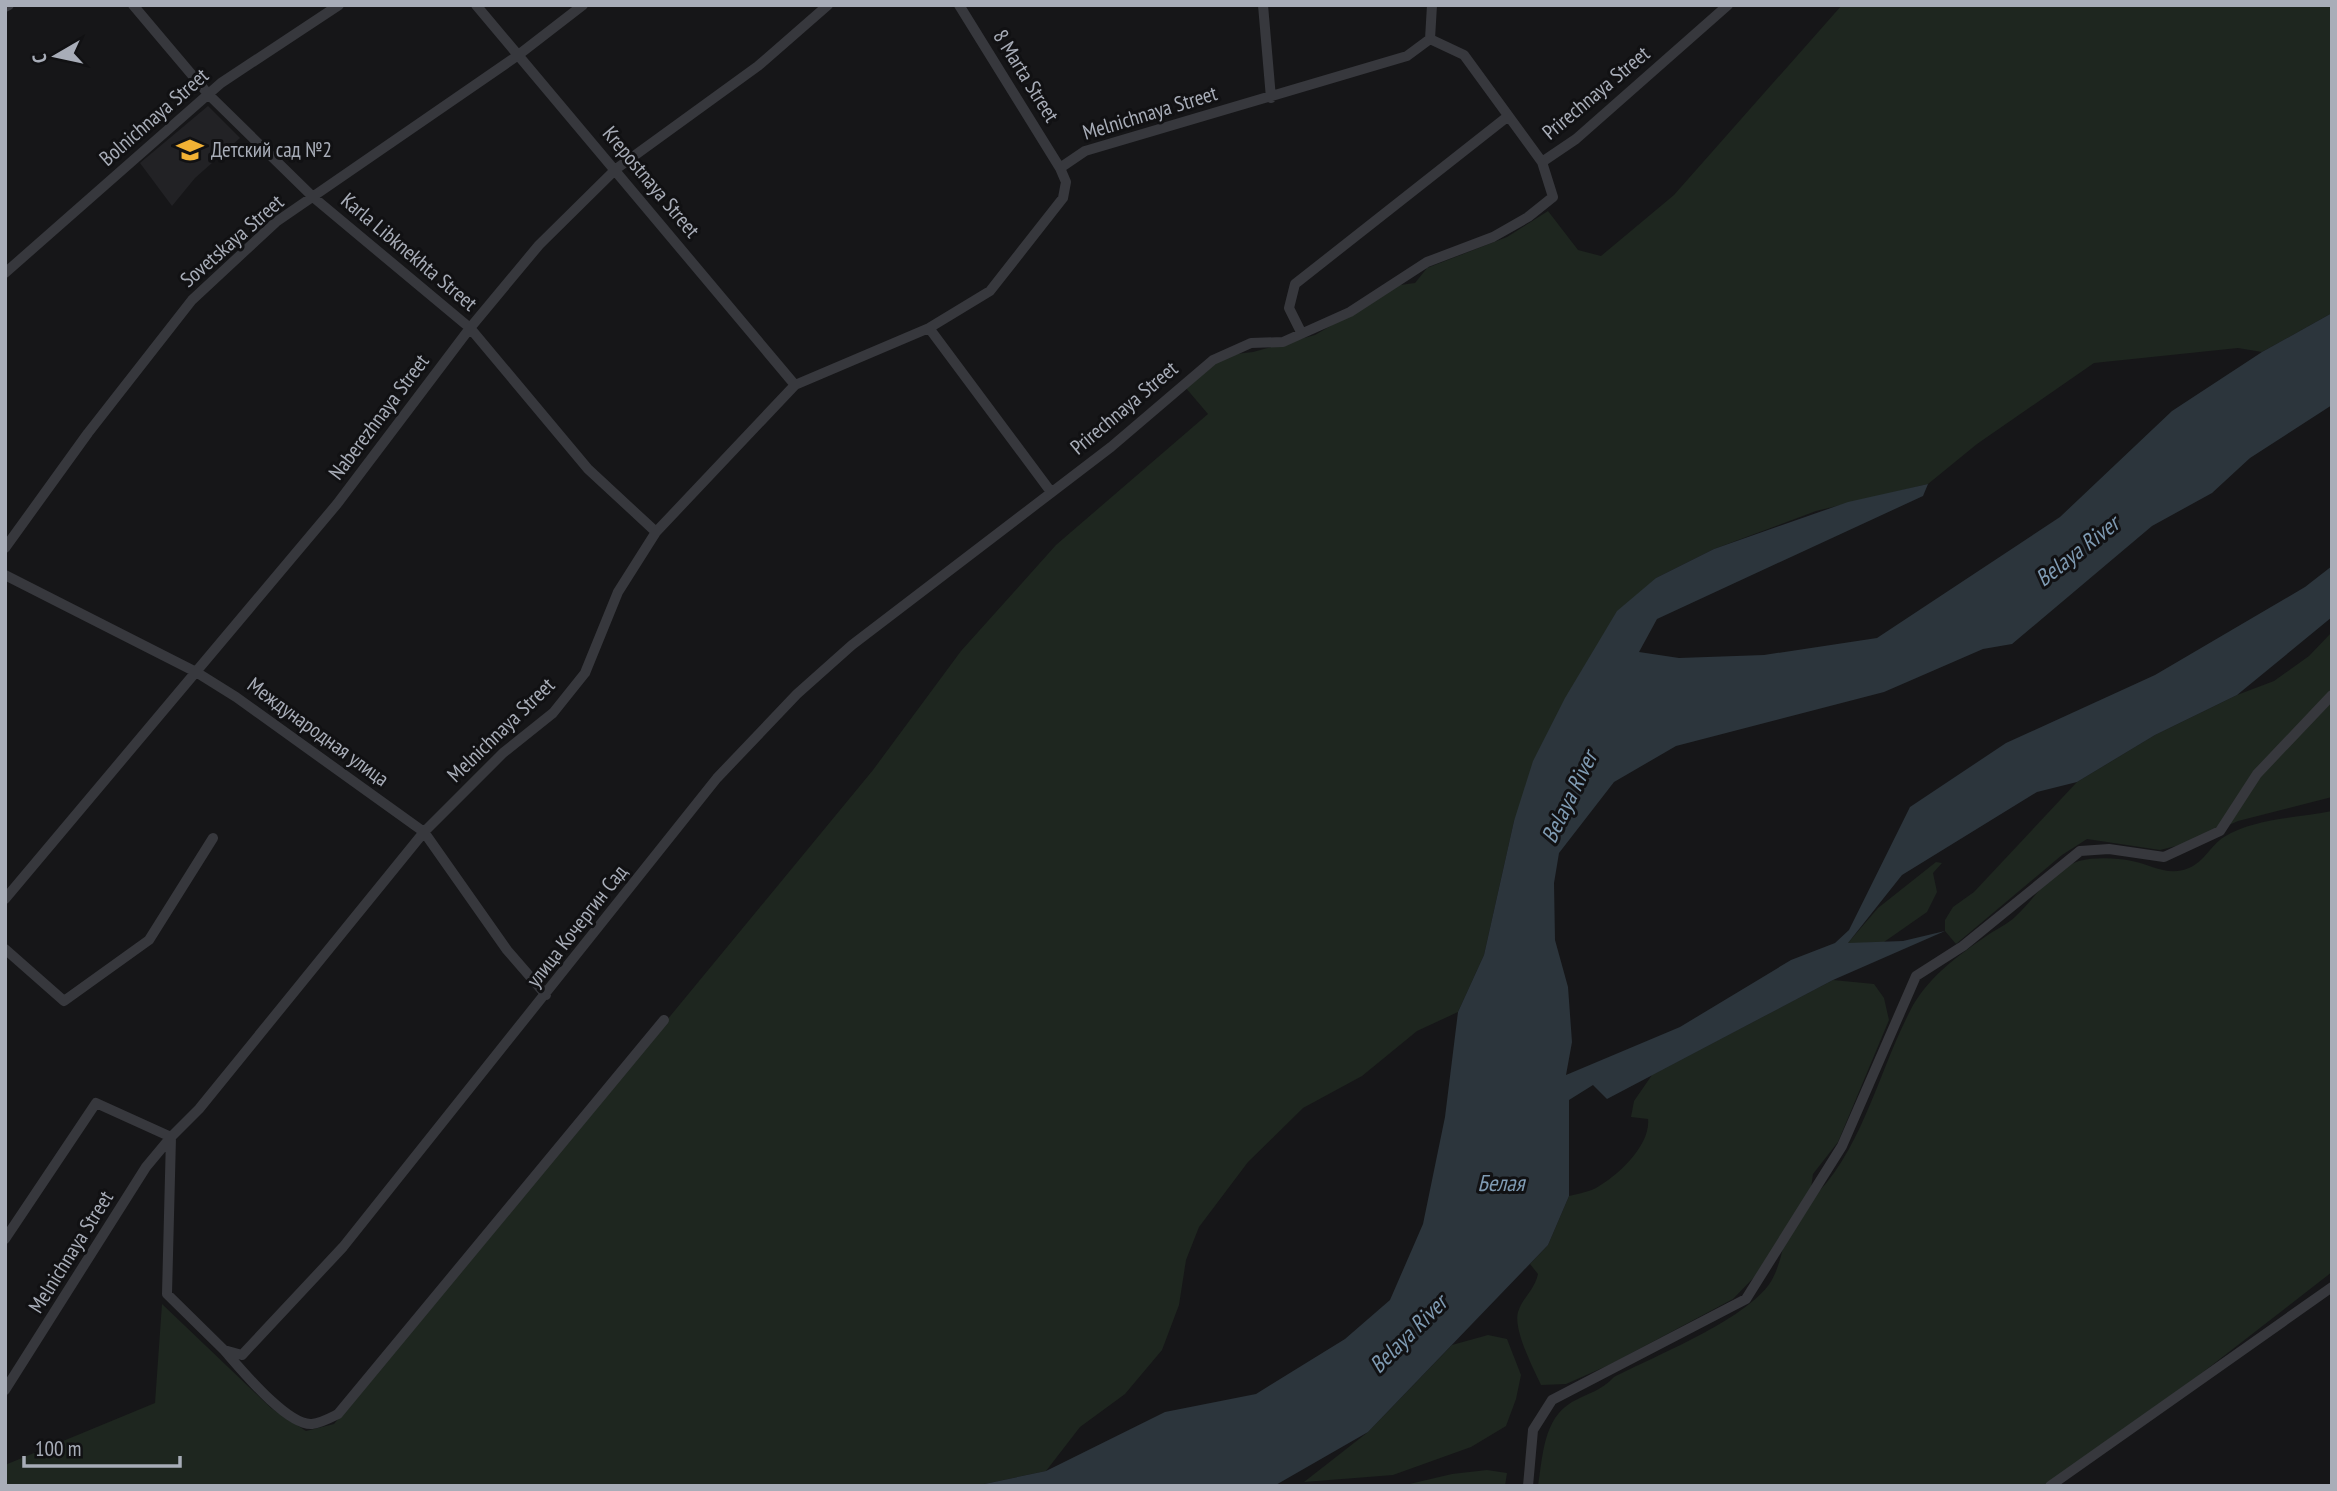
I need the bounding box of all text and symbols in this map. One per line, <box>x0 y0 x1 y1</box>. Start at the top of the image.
north arrow <box>21 21 91 91</box>
street label: 8 Marta Street <box>987 24 1066 127</box>
street label: Prirechnaya Street <box>1536 40 1655 145</box>
text: С <box>27 52 52 65</box>
street label: Bolnichnaya Street <box>93 62 214 171</box>
street label: Melnichnaya Street <box>1079 79 1221 146</box>
street label: Krepostnaya Street <box>597 120 706 243</box>
school or university icon: Детский сад №2 <box>175 135 205 165</box>
place label: Детский сад №2 <box>211 136 332 163</box>
street label: Karla Libknekhta Street <box>336 187 483 317</box>
street label: Sovetskaya Street <box>174 188 289 293</box>
street label: Naberezhnaya Street <box>323 348 435 485</box>
street label: Prirechnaya Street <box>1064 355 1183 460</box>
water label: Belaya River <box>2029 507 2127 592</box>
street label: Международная улица <box>242 671 394 792</box>
street label: Melnichnaya Street <box>441 671 560 788</box>
water label: Belaya River <box>1534 743 1605 847</box>
street label: улица Кочергин Сад <box>520 859 633 992</box>
water label: Белая <box>1478 1168 1527 1197</box>
street label: Melnichnaya Street <box>22 1185 119 1318</box>
water label: Belaya River <box>1363 1286 1455 1379</box>
scale bar <box>24 1424 180 1468</box>
text: 100 m <box>35 1435 81 1462</box>

